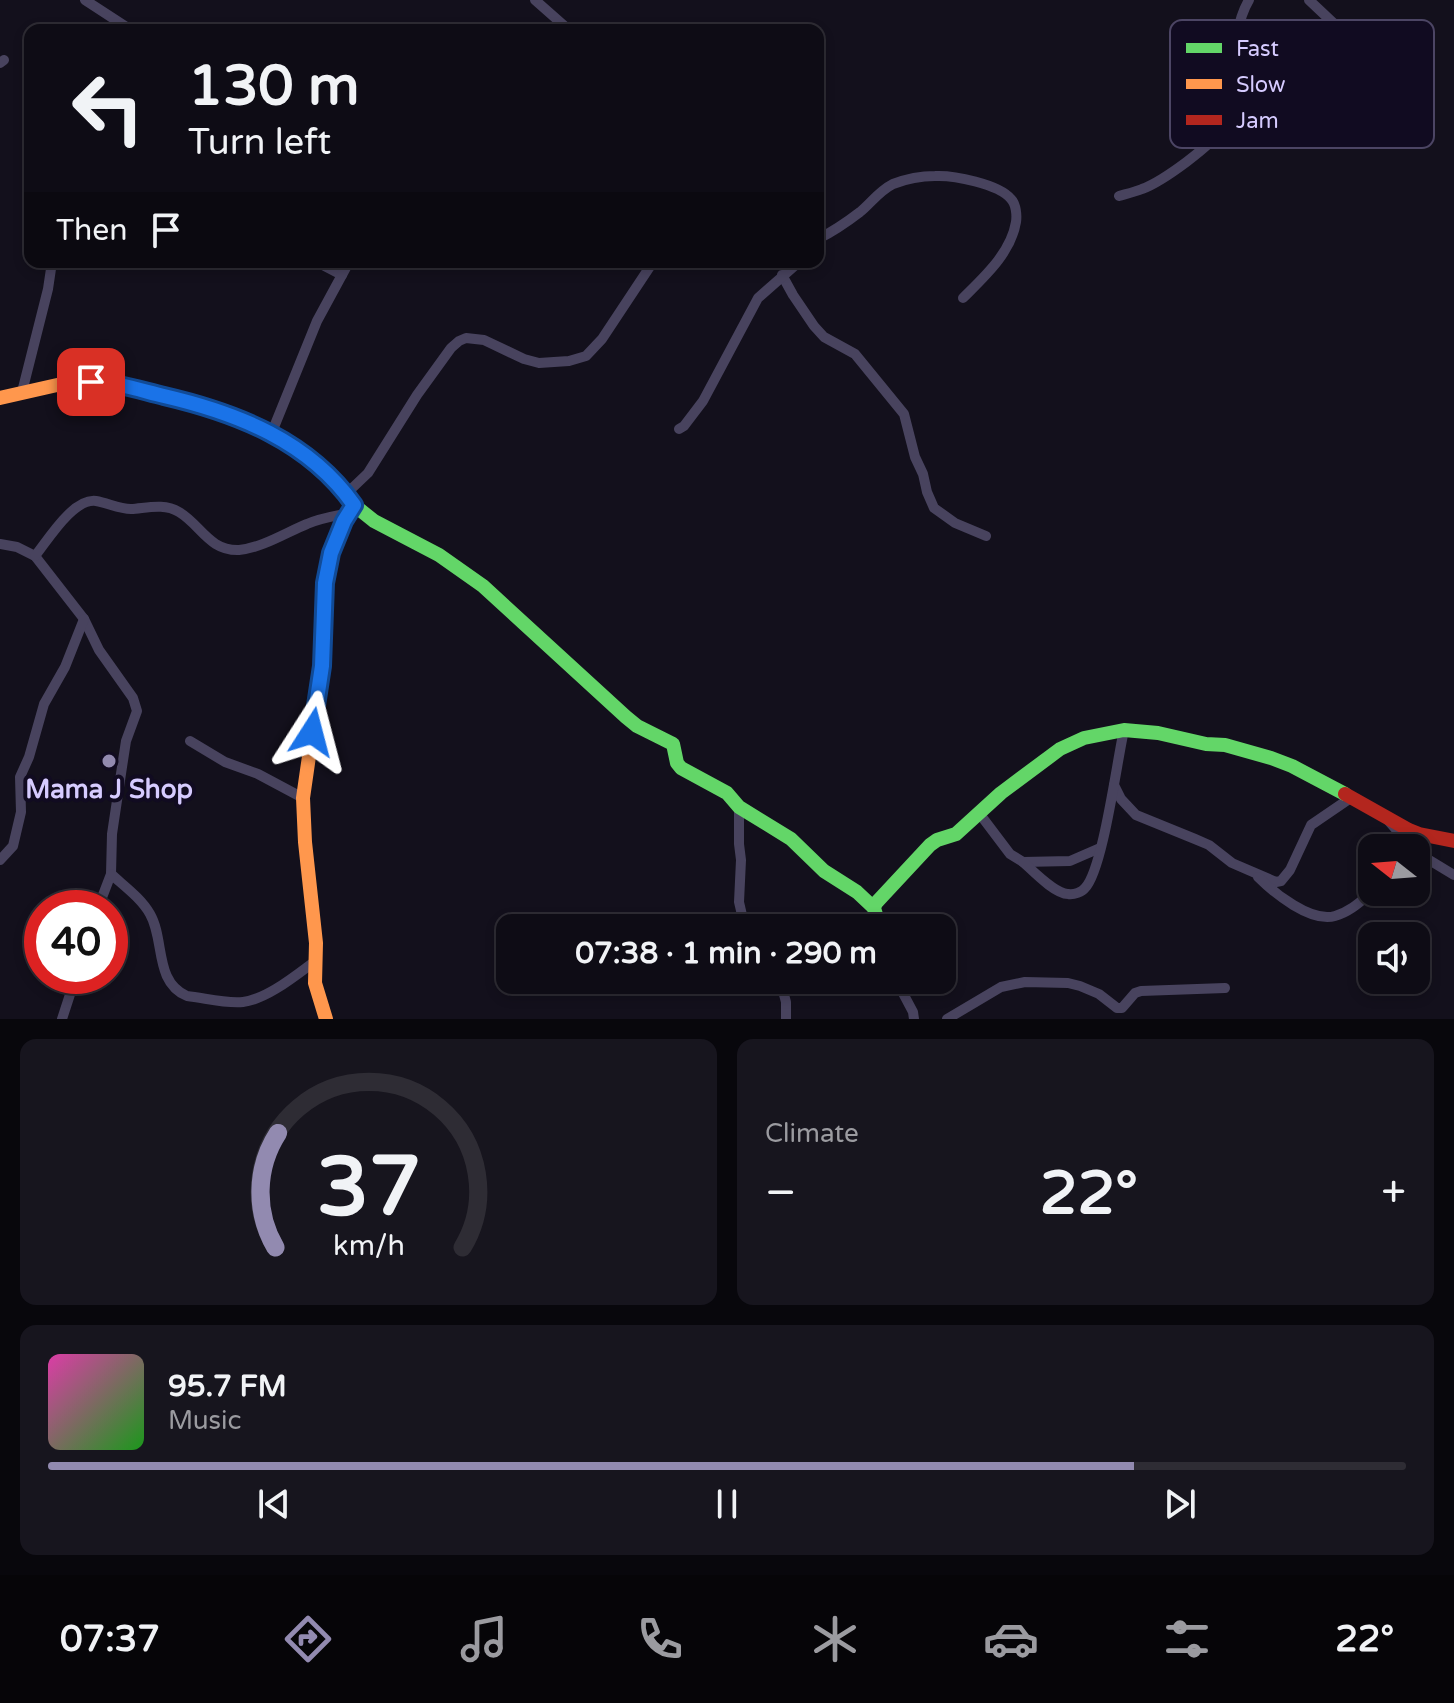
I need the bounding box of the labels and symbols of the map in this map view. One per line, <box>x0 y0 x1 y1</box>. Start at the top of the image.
legend <box>1170 20 1434 148</box>
text: Fast <box>1236 36 1279 62</box>
text: Slow <box>1236 72 1286 98</box>
text: Jam <box>1236 108 1279 134</box>
pin <box>57 348 125 416</box>
position arrow <box>270 690 354 774</box>
marker: Mama J Shop <box>100 752 118 770</box>
place label: Mama J Shop <box>25 774 193 805</box>
north arrow <box>1358 834 1430 906</box>
speed limit sign: 40 <box>24 890 128 994</box>

